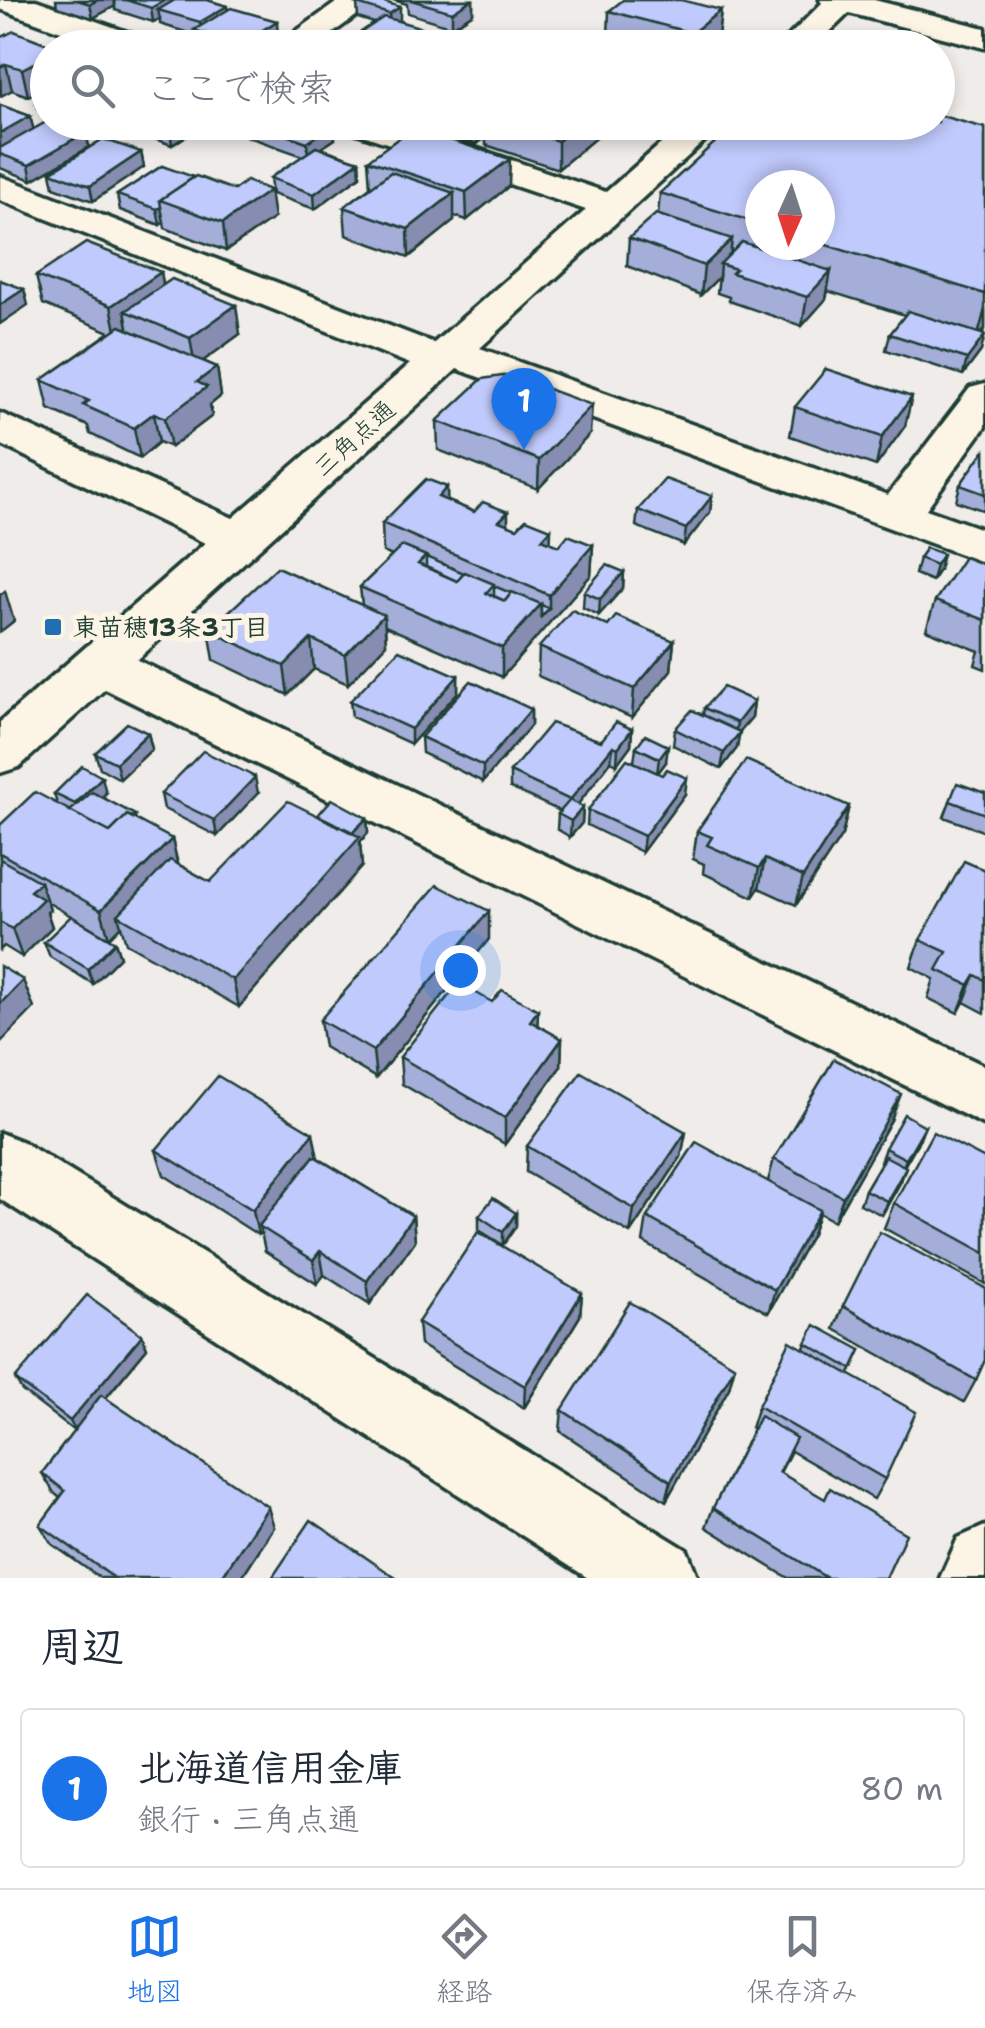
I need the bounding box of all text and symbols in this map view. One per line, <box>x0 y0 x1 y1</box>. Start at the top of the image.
search box <box>30 30 955 140</box>
icon: search <box>65 58 120 113</box>
text: ここで検索 <box>145 62 335 113</box>
north arrow <box>745 170 835 260</box>
pin: 1 <box>492 368 556 450</box>
street label: 三角点通 <box>305 392 403 484</box>
place label: 東苗穂13条3丁目 <box>73 610 269 644</box>
marker: 東苗穂13条3丁目 <box>42 616 64 638</box>
your location <box>435 945 486 996</box>
text: 周辺 <box>40 1618 124 1674</box>
text: 北海道信用金庫 <box>137 1742 403 1793</box>
text: 1 <box>67 1767 82 1810</box>
text: 80 m <box>860 1767 943 1810</box>
text: 銀行 · 三角点通 <box>137 1797 360 1840</box>
tab: 地図 <box>127 1909 183 2010</box>
tab: 経路 <box>436 1909 492 2010</box>
tab: 保存済み <box>746 1909 858 2010</box>

